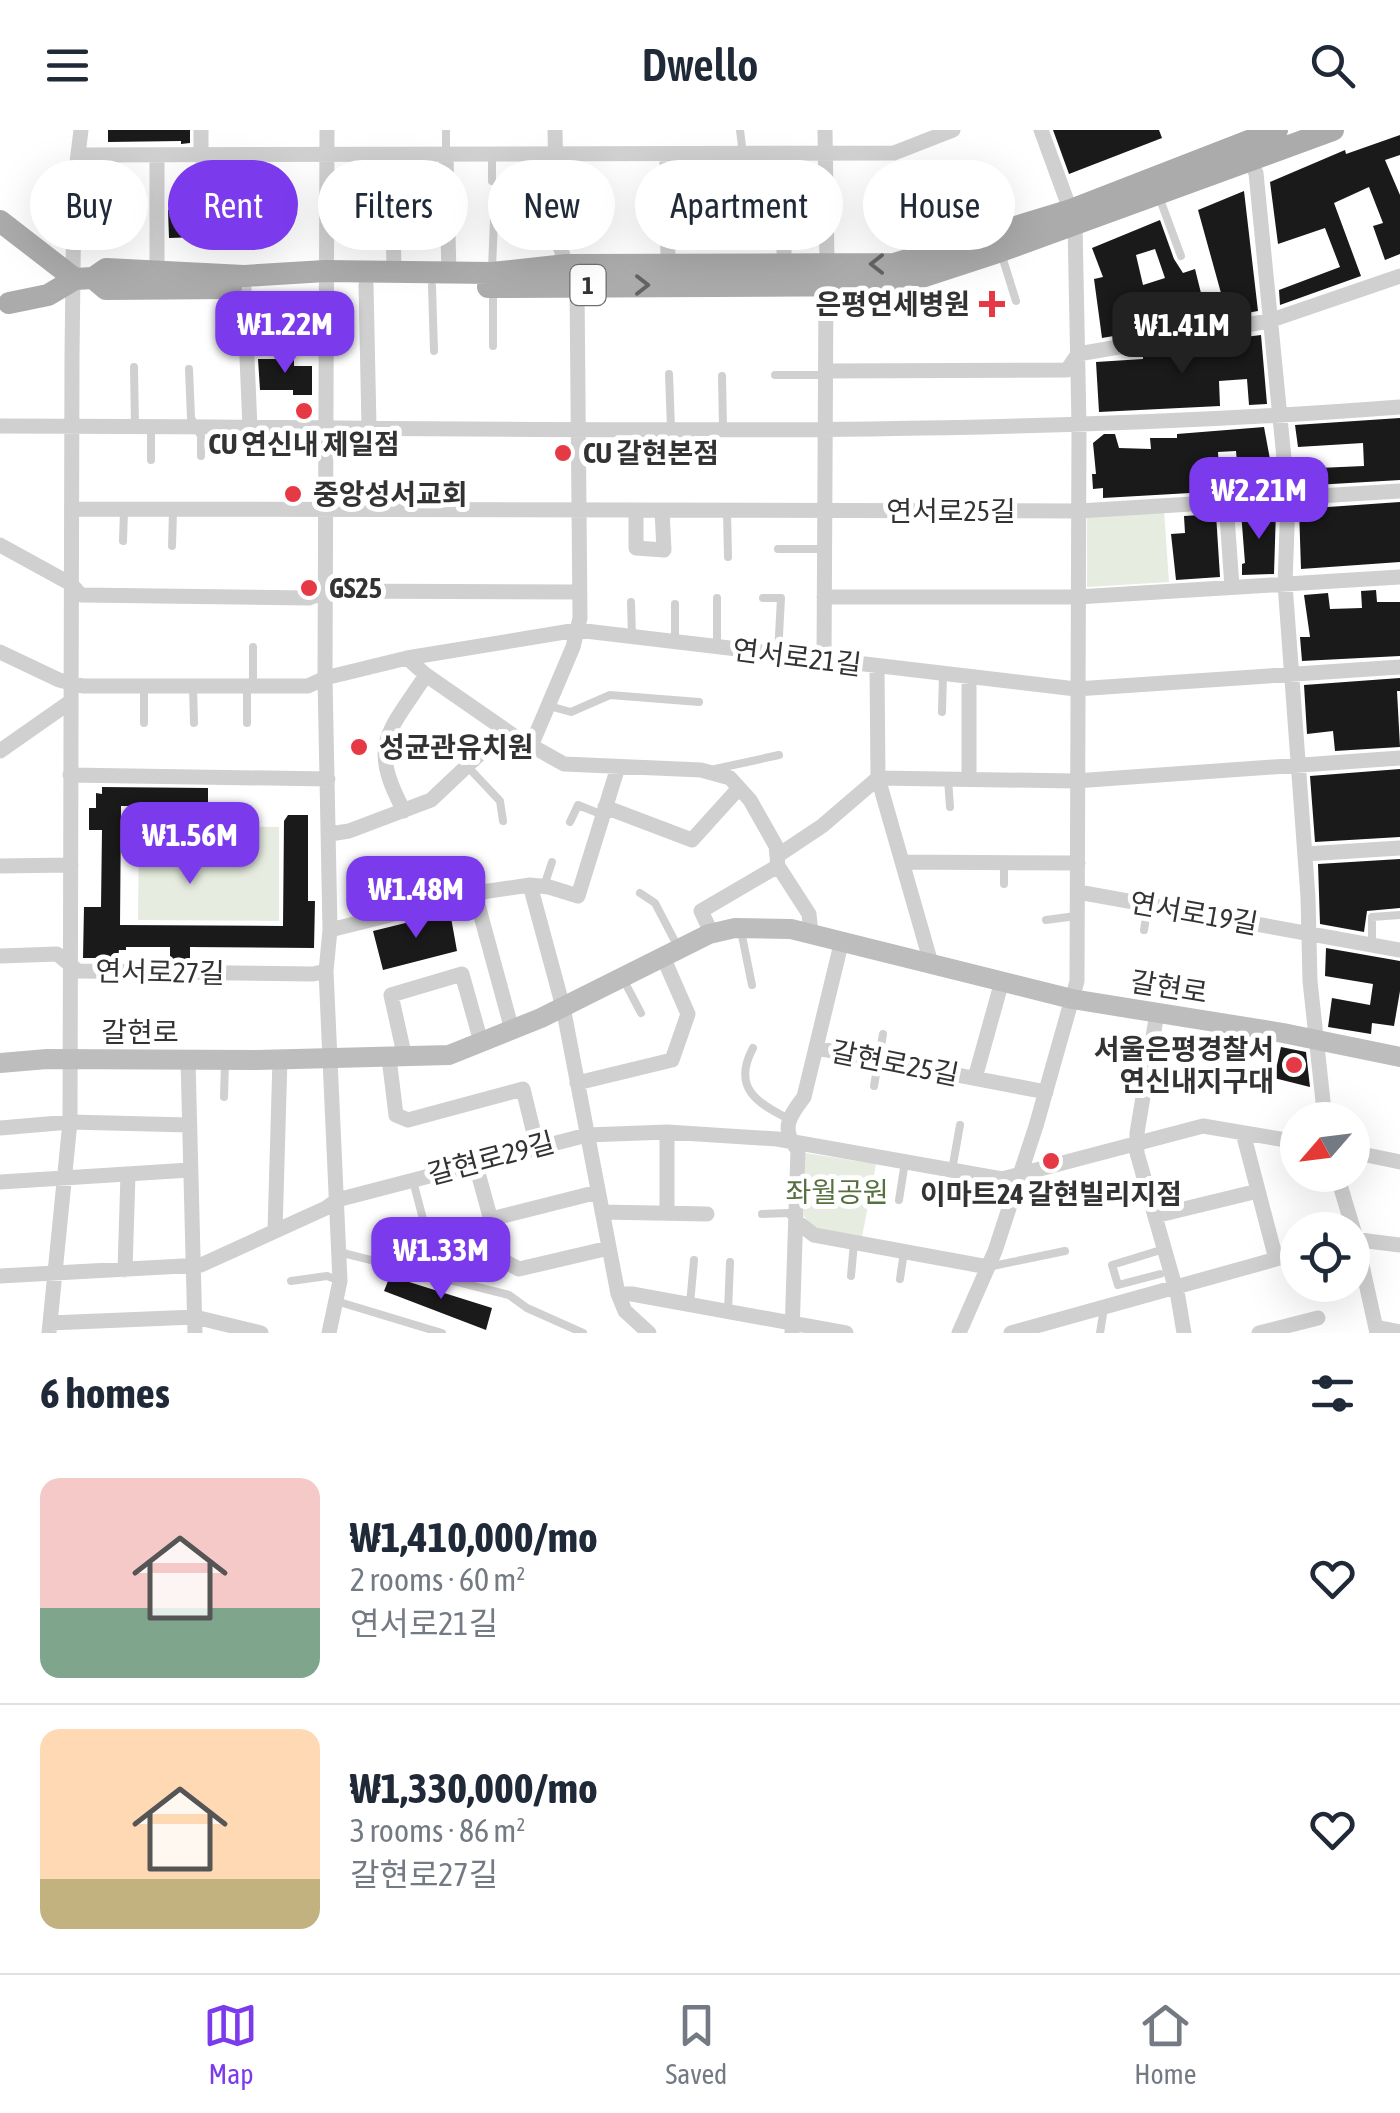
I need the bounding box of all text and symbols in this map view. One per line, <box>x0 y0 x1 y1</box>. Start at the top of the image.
icon: menu <box>40 38 95 93</box>
icon: search <box>1305 38 1360 93</box>
text: Dwello <box>642 39 758 91</box>
chip: Buy <box>30 160 148 250</box>
chip: Rent <box>168 160 298 250</box>
chip: Filters <box>318 160 468 250</box>
chip: New <box>488 160 615 250</box>
chip: Apartment <box>635 160 843 250</box>
chip: House <box>863 160 1015 250</box>
one-way arrow <box>868 253 884 275</box>
road number: 1 <box>570 265 606 305</box>
one-way arrow <box>634 274 650 296</box>
place label: 은평연세병원 <box>815 288 970 320</box>
pin: ₩1.22M <box>204 291 366 376</box>
marker: 은평연세병원 <box>979 291 1005 317</box>
pin: ₩1.41M <box>1101 292 1263 377</box>
text: ₩1.22M <box>237 305 333 342</box>
text: ₩1.41M <box>1134 306 1230 343</box>
marker: CU 연신내 제일점 <box>293 400 315 422</box>
place label: CU 연신내 제일점 <box>208 428 400 460</box>
place label: CU 갈현본점 <box>583 437 719 469</box>
marker: CU 갈현본점 <box>552 442 574 464</box>
pin: ₩2.21M <box>1178 457 1340 542</box>
text: ₩2.21M <box>1211 471 1307 508</box>
place label: 중앙성서교회 <box>313 478 468 510</box>
marker: 중앙성서교회 <box>282 483 304 505</box>
street label: 연서로25길 <box>886 495 1016 527</box>
place label: GS25 <box>329 572 382 604</box>
marker: GS25 <box>298 577 320 599</box>
street label: 연서로21길 <box>731 633 863 681</box>
place label: 성균관유치원 <box>379 731 534 763</box>
marker: 성균관유치원 <box>348 736 370 758</box>
pin: ₩1.56M <box>109 802 271 887</box>
text: ₩1.56M <box>142 816 238 853</box>
pin: ₩1.48M <box>335 856 497 941</box>
text: ₩1.48M <box>368 870 464 907</box>
street label: 연서로19길 <box>1128 886 1260 940</box>
street label: 연서로27길 <box>95 955 225 989</box>
street label: 갈현로 <box>1128 965 1210 1009</box>
street label: 갈현로 <box>101 1016 179 1048</box>
place label: 서울은평경찰서 연신내지구대 <box>1094 1033 1274 1097</box>
street label: 갈현로25길 <box>828 1035 962 1091</box>
marker: 서울은평경찰서 연신내지구대 <box>1283 1054 1305 1076</box>
north arrow <box>1280 1102 1370 1192</box>
map controls <box>1280 1102 1370 1302</box>
street label: 갈현로29길 <box>424 1126 558 1190</box>
marker: 이마트24 갈현빌리지점 <box>1040 1150 1062 1172</box>
park label: 좌월공원 <box>785 1176 889 1208</box>
place label: 이마트24 갈현빌리지점 <box>920 1178 1182 1210</box>
button: locate <box>1280 1212 1370 1302</box>
pin: ₩1.33M <box>360 1217 522 1302</box>
text: ₩1.33M <box>393 1231 489 1268</box>
icon: filters <box>1305 1366 1360 1421</box>
text: 6 homes <box>40 1369 170 1417</box>
text: ₩1,410,000/mo <box>350 1513 598 1561</box>
icon: home <box>120 1518 240 1638</box>
icon: heart <box>1305 1551 1360 1606</box>
text: 2 rooms · 60 m² <box>350 1561 525 1598</box>
text: 연서로21길 <box>350 1605 498 1642</box>
text: ₩1,330,000/mo <box>350 1764 598 1812</box>
icon: home <box>120 1769 240 1889</box>
icon: heart <box>1305 1802 1360 1857</box>
text: 3 rooms · 86 m² <box>350 1812 525 1849</box>
text: 갈현로27길 <box>350 1856 498 1893</box>
tab: Map <box>203 1998 258 2090</box>
tab: Saved <box>665 1998 727 2090</box>
tab: Home <box>1134 1998 1197 2090</box>

